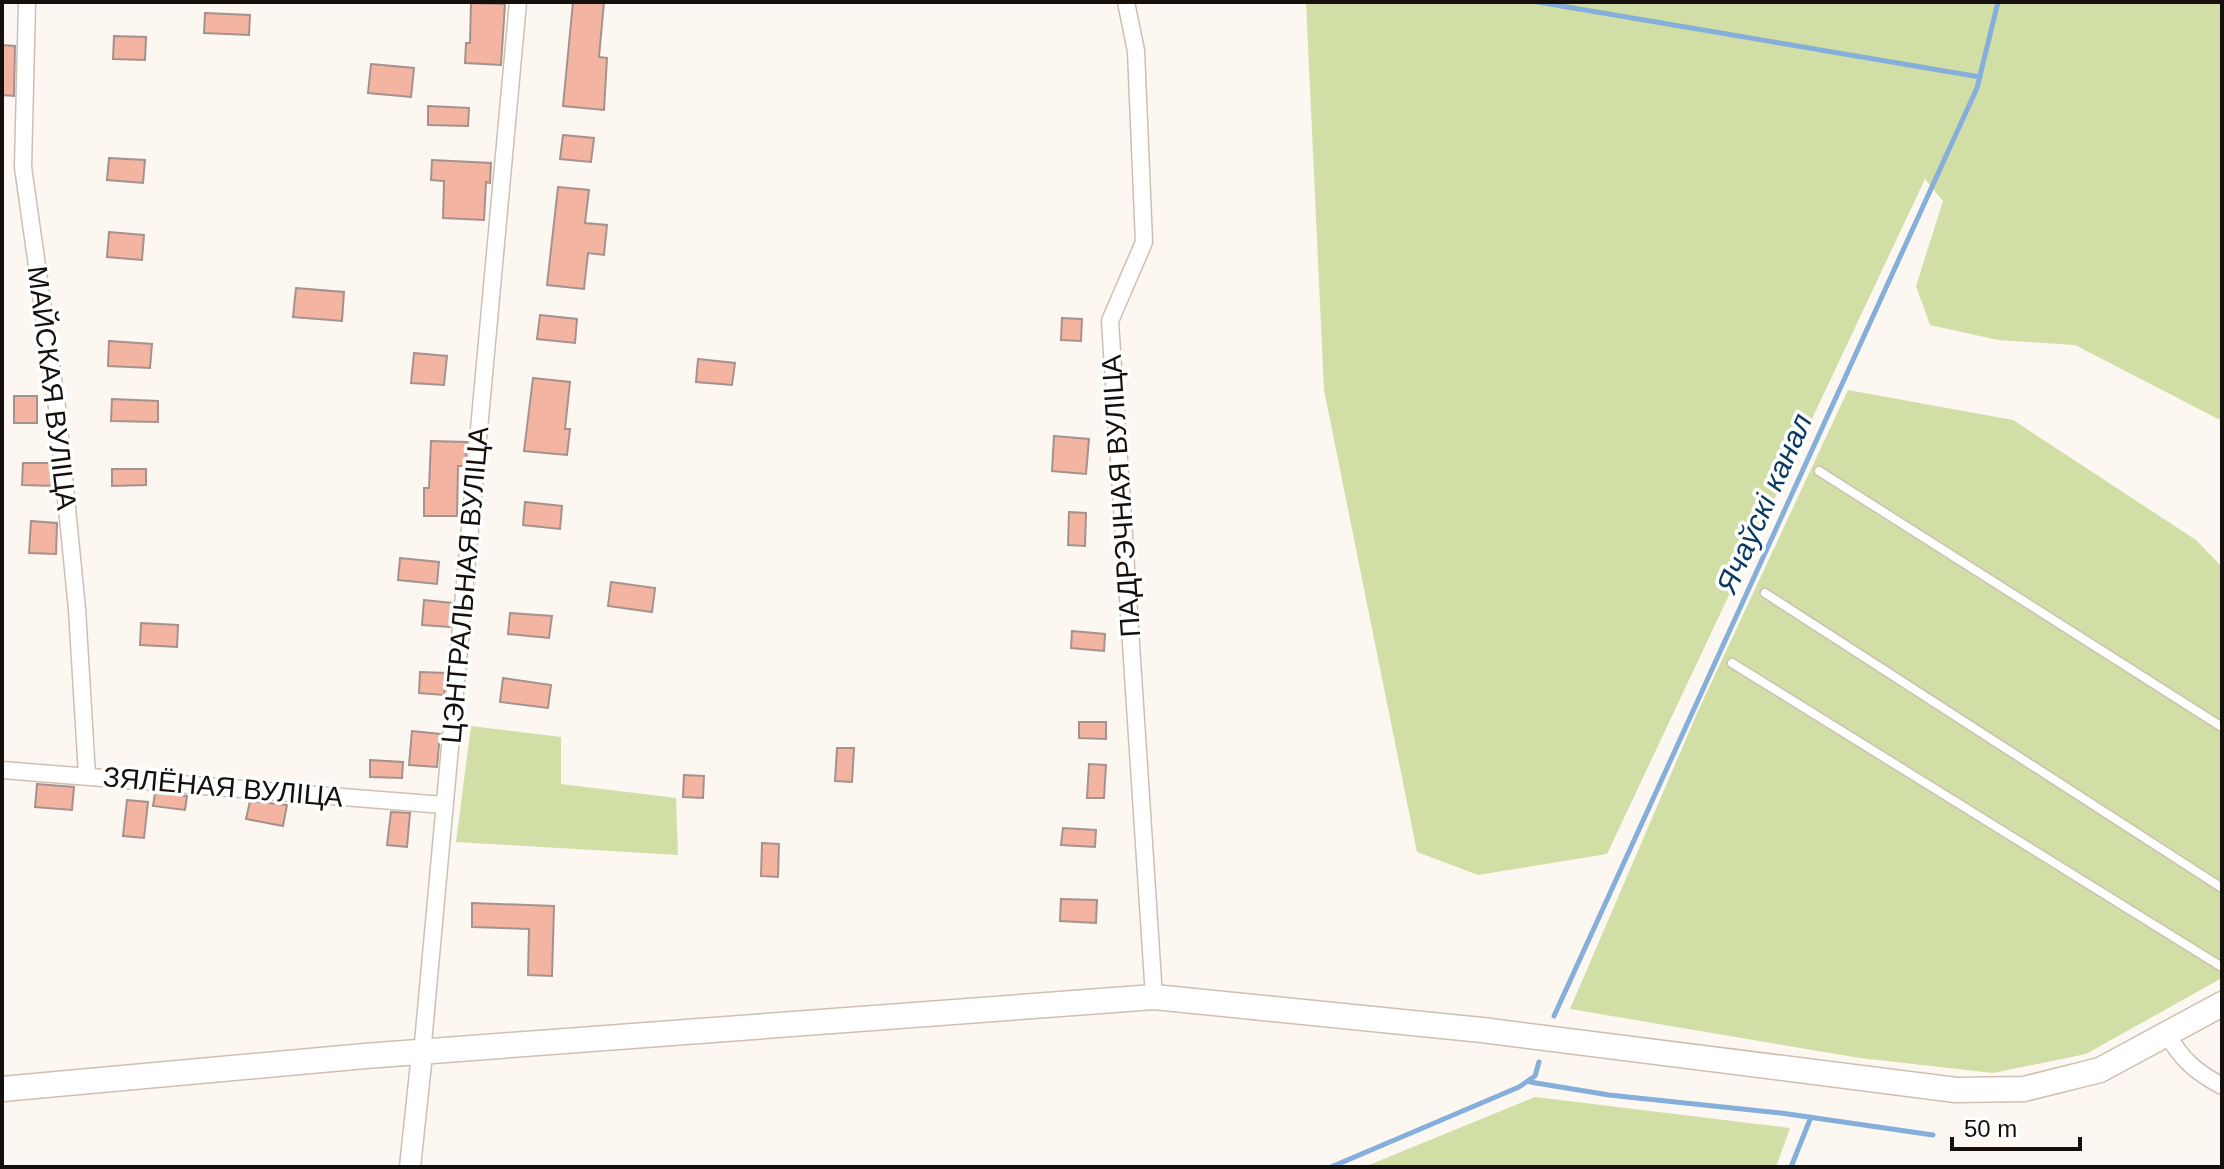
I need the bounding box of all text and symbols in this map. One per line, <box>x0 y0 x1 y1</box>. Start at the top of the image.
street label: МАЙСКАЯ ВУЛІЦА <box>22 264 82 512</box>
street label: ПАДРЭЧНАЯ ВУЛІЦА <box>1096 353 1146 638</box>
water label: Ячаўскі канал <box>1709 408 1818 599</box>
street label: ЦЭНТРАЛЬНАЯ ВУЛІЦА <box>436 425 494 745</box>
street label: ЗЯЛЁНАЯ ВУЛІЦА <box>102 761 345 813</box>
scale bar <box>1952 1101 2080 1151</box>
text: 50 m <box>1964 1115 2017 1142</box>

